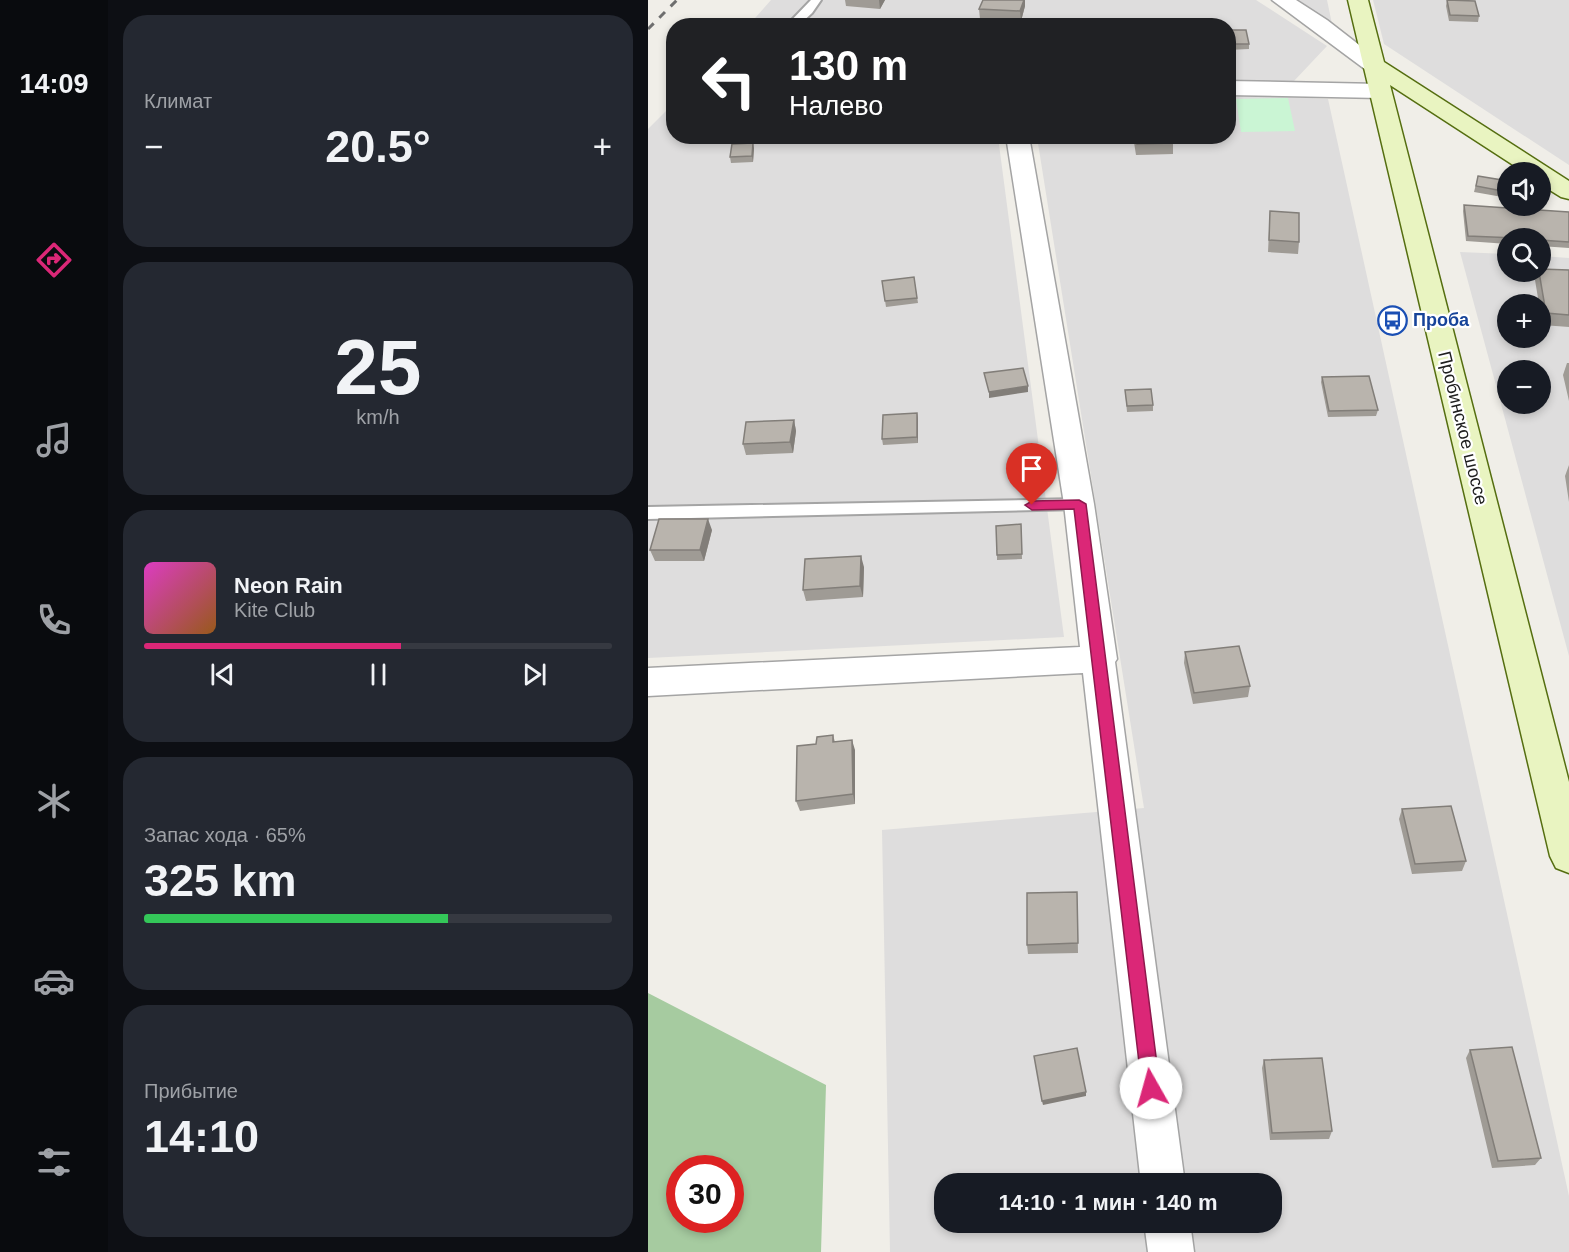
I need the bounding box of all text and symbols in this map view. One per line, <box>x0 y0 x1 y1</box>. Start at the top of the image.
icon: left <box>690 42 768 120</box>
text: 130 m <box>789 42 908 89</box>
text: 14:09 <box>19 69 89 99</box>
text: Климат <box>144 90 212 112</box>
text: Налево <box>789 91 883 121</box>
text: 20.5° <box>325 121 431 172</box>
text: − <box>144 128 163 165</box>
text: + <box>593 128 612 165</box>
map controls <box>1497 162 1551 414</box>
button: sound <box>1497 162 1551 216</box>
button: search <box>1497 228 1551 282</box>
icon: directions <box>33 239 75 281</box>
button: + <box>1497 294 1551 348</box>
bus stop icon: Проба <box>1376 304 1408 336</box>
place label: Проба <box>1413 310 1470 330</box>
text: 25 <box>335 323 421 411</box>
street label: Пробинское шоссе <box>1434 349 1492 507</box>
button: − <box>1497 360 1551 414</box>
text: km/h <box>356 406 400 428</box>
icon: music <box>33 419 75 461</box>
pin <box>1006 443 1057 505</box>
icon: arrive <box>1015 452 1048 485</box>
text: Neon Rain <box>234 573 343 598</box>
icon: phone <box>33 599 75 641</box>
text: Kite Club <box>234 599 315 621</box>
icon: previous <box>206 658 239 691</box>
icon: pause <box>362 658 395 691</box>
icon: next <box>518 658 551 691</box>
icon: climate <box>33 780 75 822</box>
text: Запас хода · 65% <box>144 824 306 846</box>
text: 325 km <box>144 855 297 906</box>
icon: car <box>33 960 75 1002</box>
position arrow <box>1119 1056 1183 1120</box>
text: Прибытие <box>144 1080 238 1102</box>
text: 14:10 <box>144 1111 259 1162</box>
icon: filters <box>33 1141 75 1183</box>
speed limit sign: 30 <box>666 1155 744 1233</box>
text: 14:10 · 1 мин · 140 m <box>998 1190 1218 1215</box>

